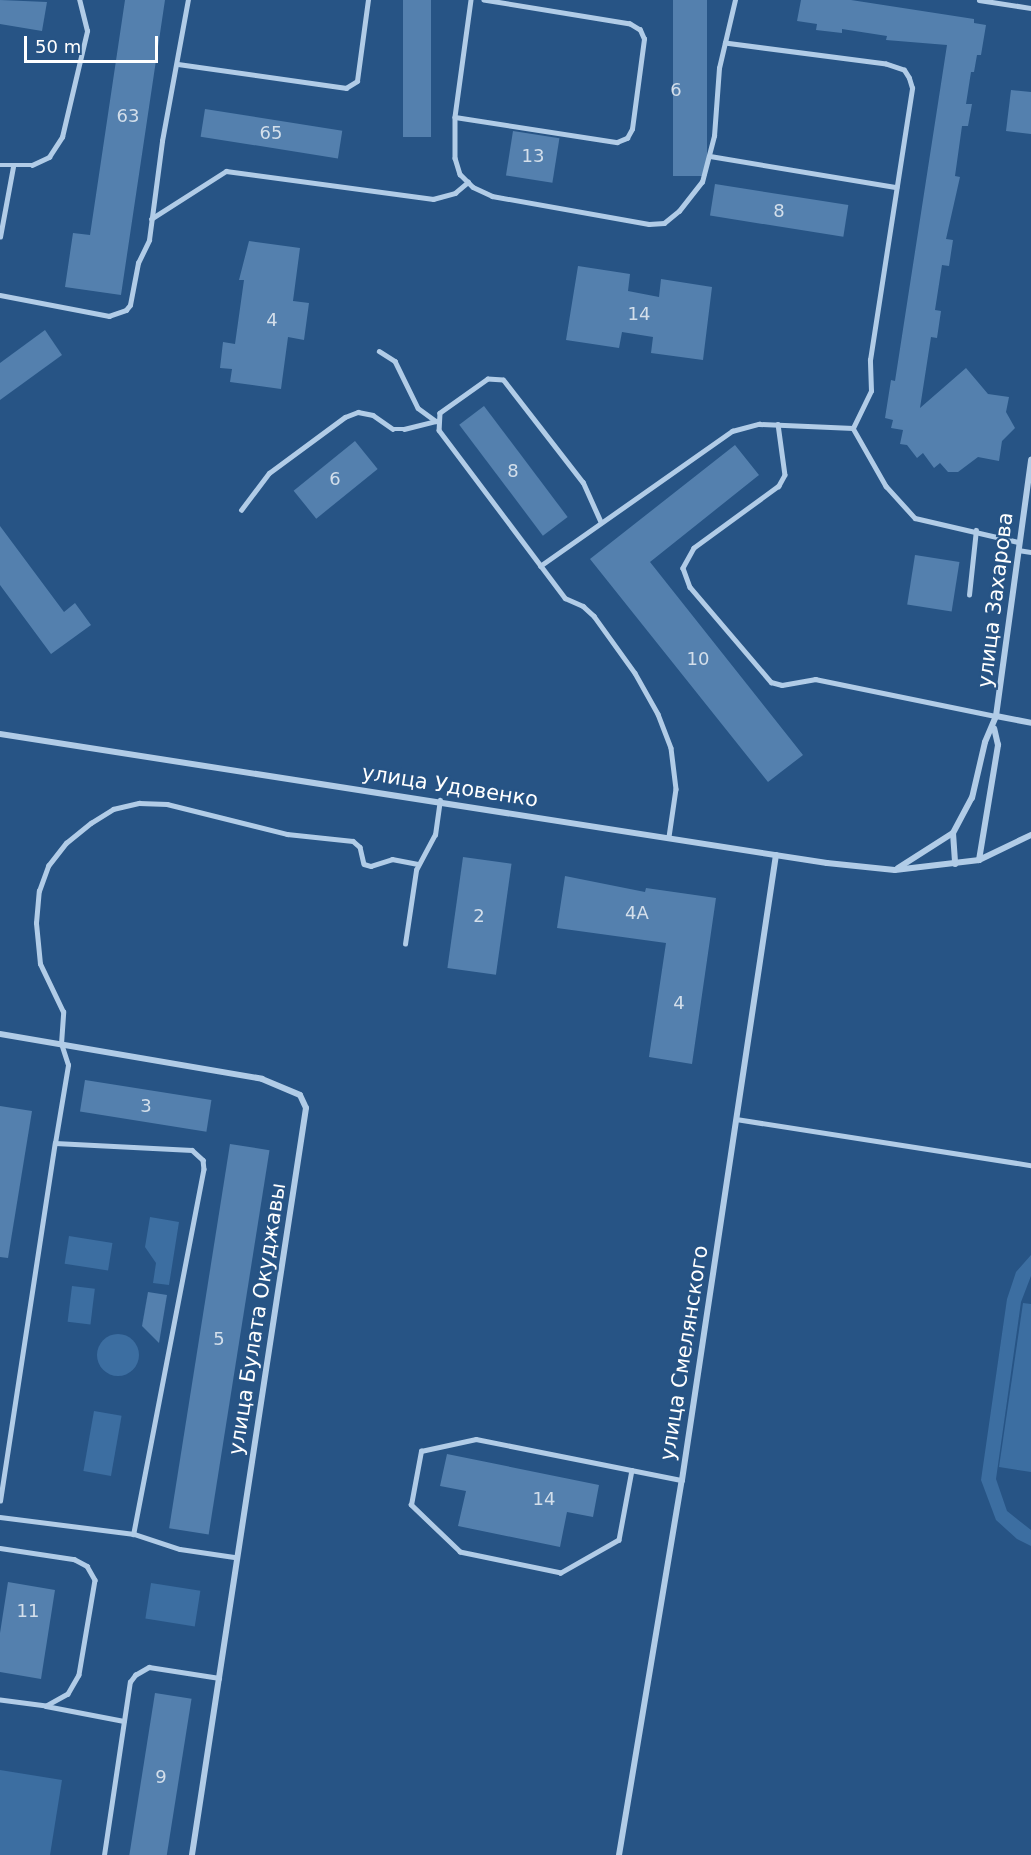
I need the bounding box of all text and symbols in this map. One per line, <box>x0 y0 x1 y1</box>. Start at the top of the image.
scale bar <box>27 24 160 62</box>
text: 50 m <box>35 36 81 57</box>
house number: 6 <box>670 79 682 101</box>
house number: 63 <box>117 105 139 127</box>
house number: 65 <box>260 122 282 144</box>
house number: 13 <box>522 145 544 167</box>
house number: 8 <box>773 200 785 222</box>
house number: 14 <box>628 303 650 325</box>
house number: 4 <box>266 309 278 331</box>
house number: 8 <box>507 460 519 482</box>
house number: 6 <box>329 468 341 490</box>
street label: улица Захарова <box>972 511 1018 689</box>
house number: 10 <box>687 648 709 670</box>
street label: улица Удовенко <box>360 760 540 812</box>
house number: 4А <box>625 902 649 924</box>
house number: 2 <box>473 905 485 927</box>
house number: 4 <box>673 992 685 1014</box>
house number: 3 <box>140 1095 152 1117</box>
street label: улица Булата Окуджавы <box>223 1181 291 1457</box>
street label: улица Смелянского <box>655 1244 713 1462</box>
house number: 5 <box>213 1328 225 1350</box>
house number: 14 <box>533 1488 555 1510</box>
house number: 11 <box>17 1600 39 1622</box>
house number: 9 <box>155 1766 167 1788</box>

